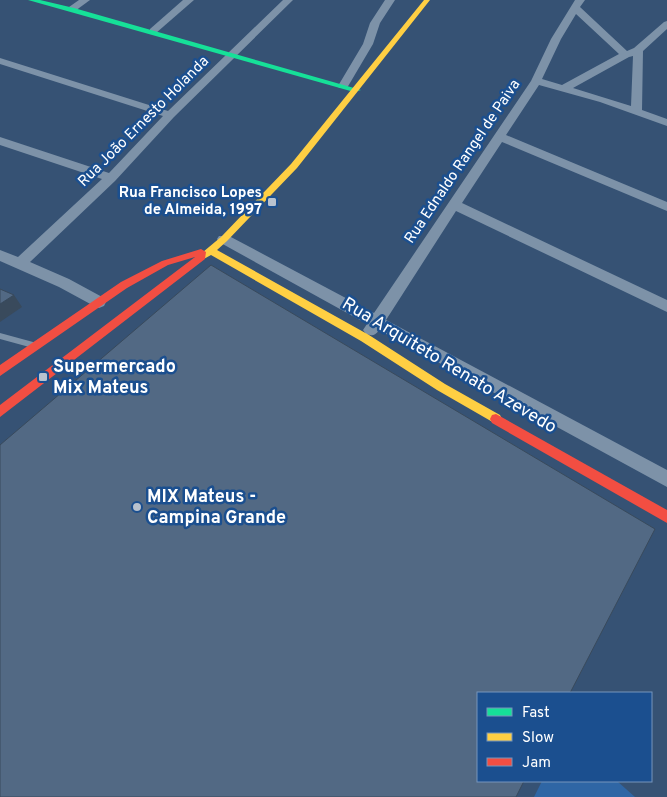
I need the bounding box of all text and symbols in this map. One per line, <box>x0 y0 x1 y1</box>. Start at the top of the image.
street label: Rua João Ernesto Holanda <box>75 53 213 191</box>
street label: Rua Ednaldo Rangel de Paiva <box>401 76 525 248</box>
place label: Rua Francisco Lopes de Almeida, 1997 <box>119 184 262 220</box>
marker: Rua Francisco Lopes de Almeida, 1997 <box>266 196 278 208</box>
street label: Rua Arquiteto Renato Azevedo <box>338 293 560 439</box>
place label: Supermercado Mix Mateus <box>53 356 176 400</box>
marker: Supermercado Mix Mateus <box>37 371 49 383</box>
place label: MIX Mateus - Campina Grande <box>147 486 286 530</box>
marker: MIX Mateus - Campina Grande <box>131 501 143 513</box>
legend <box>477 692 652 782</box>
text: Fast <box>522 704 550 723</box>
text: Slow <box>522 729 554 748</box>
text: Jam <box>522 754 551 773</box>

